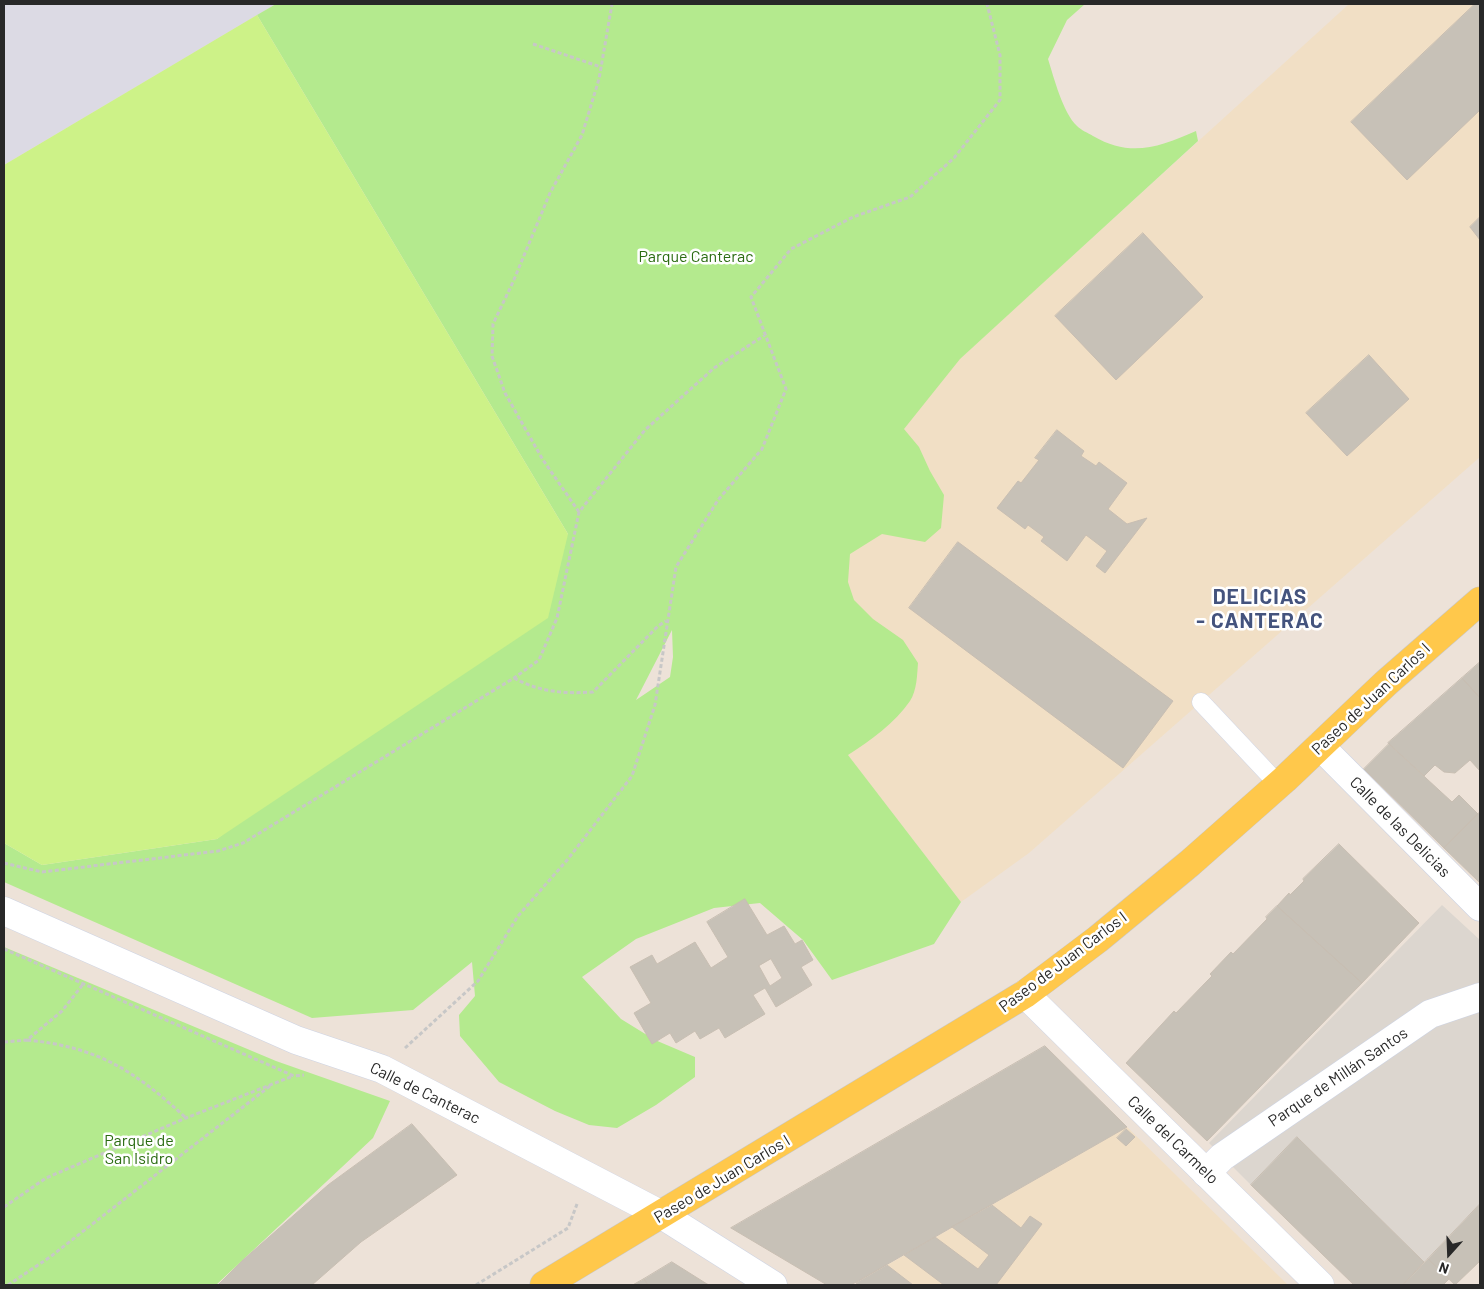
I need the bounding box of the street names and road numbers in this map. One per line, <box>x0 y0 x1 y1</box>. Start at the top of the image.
street label: Paseo de Juan Carlos I <box>1308 639 1434 759</box>
street label: Calle de las Delicias <box>1346 773 1454 881</box>
street label: Paseo de Juan Carlos I <box>995 908 1131 1016</box>
street label: Parque de Millán Santos <box>1265 1023 1411 1131</box>
street label: Calle de Canterac <box>367 1058 483 1128</box>
street label: Calle del Carmelo <box>1124 1092 1222 1188</box>
street label: Paseo de Juan Carlos I <box>651 1131 793 1227</box>

